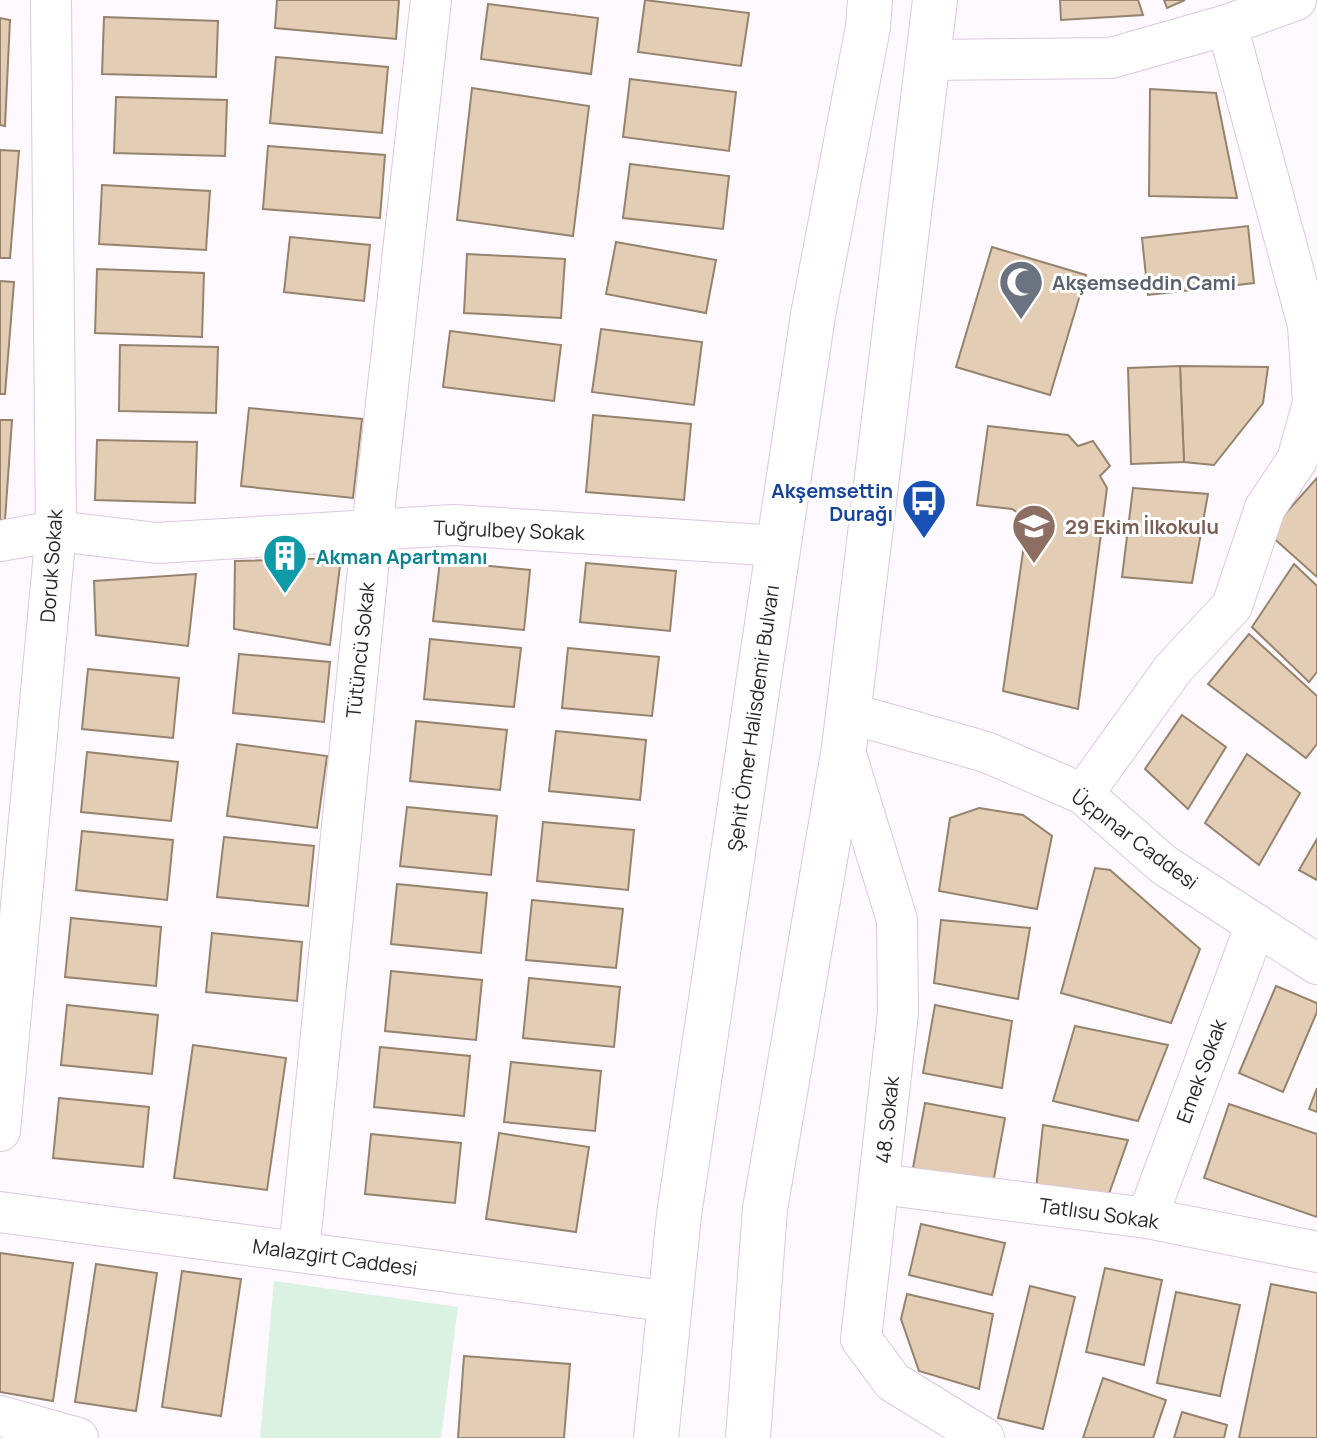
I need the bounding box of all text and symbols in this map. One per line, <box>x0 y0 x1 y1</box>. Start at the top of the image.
mosque icon: Akşemseddin Cami <box>997 258 1045 321</box>
place label: Akşemseddin Cami <box>1052 269 1236 296</box>
place label: Akşemsettin Durağı <box>771 477 893 527</box>
bus stop icon: Akşemsettin Durağı <box>900 477 948 540</box>
school or university icon: 29 Ekim İlkokulu <box>1010 502 1058 565</box>
street label: Doruk Sokak <box>34 507 68 623</box>
place label: 29 Ekim İlkokulu <box>1065 513 1219 540</box>
street label: Tuğrulbey Sokak <box>433 514 586 546</box>
building icon: Akman Apartmanı <box>261 532 309 595</box>
place label: Akman Apartmanı <box>316 543 488 570</box>
street label: Tütüncü Sokak <box>339 580 381 719</box>
street label: Şehit Ömer Halisdemir Bulvarı <box>721 583 785 853</box>
street label: Üçpınar Caddesi <box>1066 783 1204 895</box>
street label: Emek Sokak <box>1170 1014 1233 1127</box>
street label: 48. Sokak <box>869 1074 905 1165</box>
street label: Tatlısu Sokak <box>1037 1191 1162 1235</box>
street label: Malazgirt Caddesi <box>251 1232 419 1282</box>

